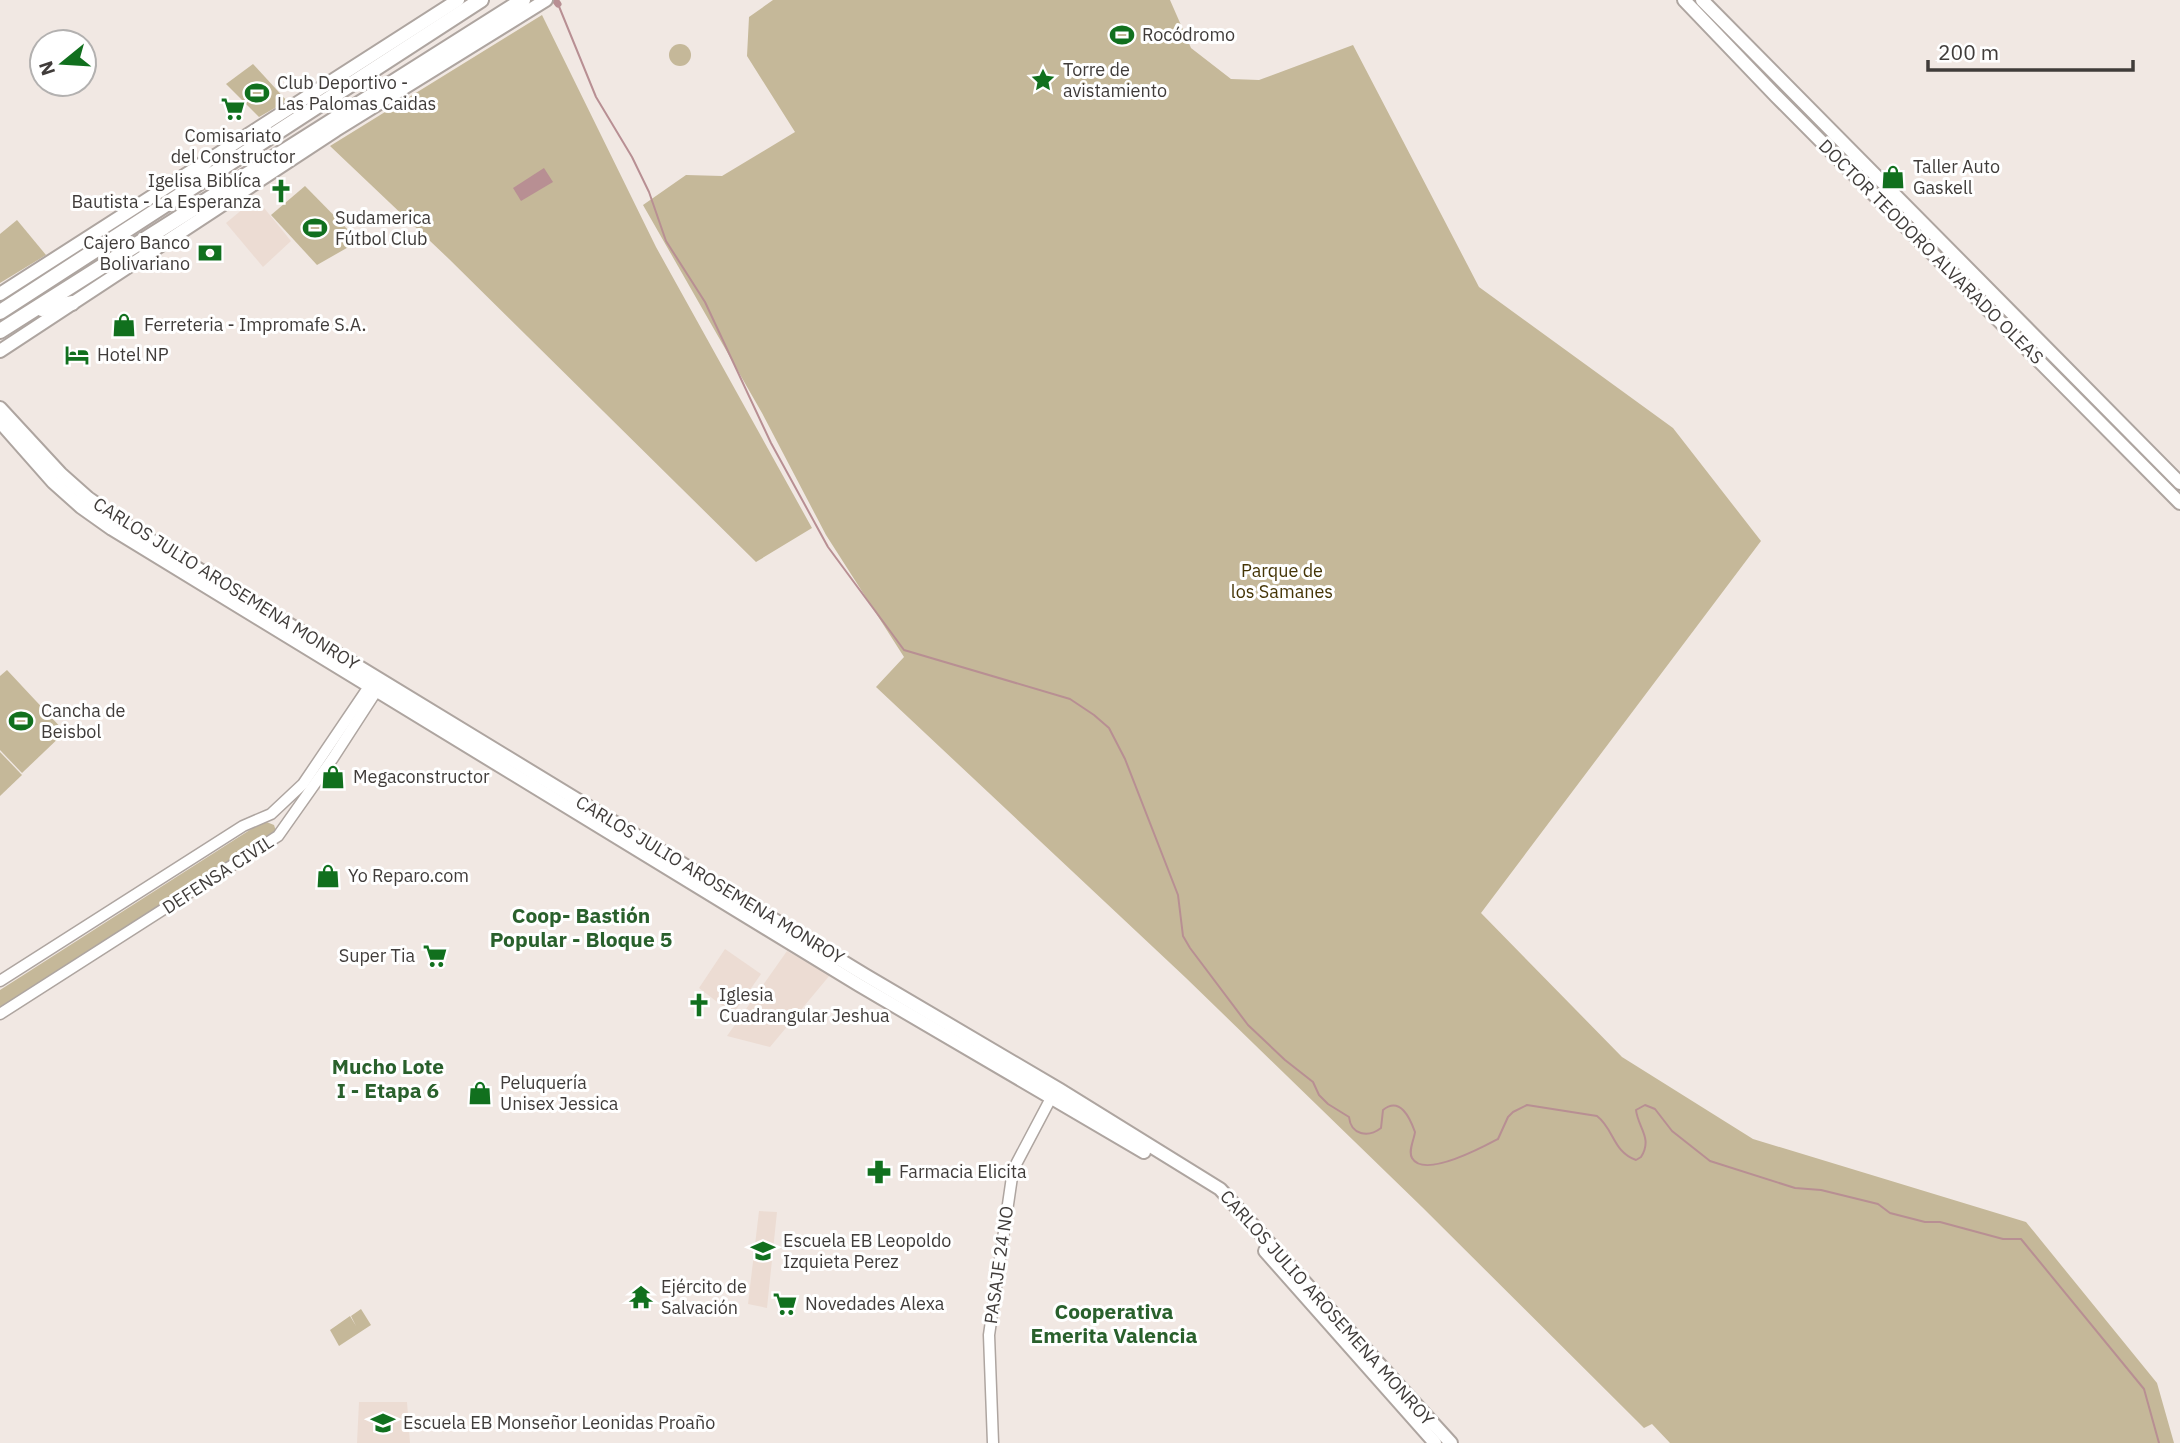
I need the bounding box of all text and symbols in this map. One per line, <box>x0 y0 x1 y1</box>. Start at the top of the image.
sports icon: Rocódromo <box>1108 21 1136 49</box>
place label: Rocódromo <box>1142 23 1235 46</box>
north arrow <box>28 28 98 98</box>
scale bar <box>1928 28 2133 72</box>
text: 200 m <box>1938 38 1999 66</box>
text: N <box>33 58 60 79</box>
place label: Torre de avistamiento <box>1063 58 1167 102</box>
place icon: Torre de avistamiento <box>1029 66 1057 94</box>
place label: Club Deportivo - Las Palomas Caidas <box>277 71 436 115</box>
sports icon: Club Deportivo - Las Palomas Caidas <box>243 79 271 107</box>
supermarket icon: Comisariato del Constructor <box>219 95 247 123</box>
place label: Comisariato del Constructor <box>171 124 296 168</box>
street label: DOCTOR TEODORO ALVARADO OLEAS <box>1814 134 2049 369</box>
place label: Taller Auto Gaskell <box>1913 155 2000 199</box>
shop icon: Taller Auto Gaskell <box>1879 163 1907 191</box>
place label: Igelisa Biblíca Bautista - La Esperanza <box>72 169 261 213</box>
church icon: Igelisa Biblíca Bautista - La Esperanza <box>267 177 295 205</box>
place label: Sudamerica Fútbol Club <box>335 206 431 250</box>
sports icon: Sudamerica Fútbol Club <box>301 214 329 242</box>
place label: Cajero Banco Bolivariano <box>83 231 190 275</box>
bank icon: Cajero Banco Bolivariano <box>196 239 224 267</box>
shop icon: Ferreteria - Impromafe S.A. <box>110 311 138 339</box>
place label: Ferreteria - Impromafe S.A. <box>144 313 367 336</box>
hotel icon: Hotel NP <box>63 341 91 369</box>
place label: Hotel NP <box>97 343 169 366</box>
street label: CARLOS JULIO AROSEMENA MONROY <box>89 492 364 675</box>
park label: Parque de los Samanes <box>1231 559 1333 603</box>
place label: Cancha de Beisbol <box>41 699 126 743</box>
sports icon: Cancha de Beisbol <box>7 707 35 735</box>
shop icon: Megaconstructor <box>319 763 347 791</box>
place label: Megaconstructor <box>353 765 490 788</box>
street label: CARLOS JULIO AROSEMENA MONROY <box>572 790 849 969</box>
street label: DEFENSA CIVIL <box>158 830 278 919</box>
shop icon: Yo Reparo.com <box>314 862 342 890</box>
place label: Yo Reparo.com <box>348 864 469 887</box>
district label: Coop- Bastión Popular - Bloque 5 <box>490 901 672 953</box>
supermarket icon: Super Tia <box>421 942 449 970</box>
place label: Super Tia <box>339 944 415 967</box>
place label: Iglesia Cuadrangular Jeshua <box>719 983 890 1027</box>
church icon: Iglesia Cuadrangular Jeshua <box>685 991 713 1019</box>
district label: Mucho Lote I - Etapa 6 <box>332 1052 444 1104</box>
place label: Peluquería Unisex Jessica <box>500 1071 619 1115</box>
shop icon: Peluquería Unisex Jessica <box>466 1079 494 1107</box>
pharmacy icon: Farmacia Elicita <box>865 1158 893 1186</box>
place label: Farmacia Elicita <box>899 1160 1027 1183</box>
street label: CARLOS JULIO AROSEMENA MONROY <box>1215 1185 1440 1431</box>
street label: PASAJE 24 NO <box>979 1204 1018 1325</box>
place label: Escuela EB Leopoldo Izquieta Perez <box>783 1229 951 1273</box>
school or university icon: Escuela EB Leopoldo Izquieta Perez <box>749 1237 777 1265</box>
place label: Ejército de Salvación <box>661 1275 747 1319</box>
temple icon: Ejército de Salvación <box>627 1283 655 1311</box>
supermarket icon: Novedades Alexa <box>771 1290 799 1318</box>
place label: Novedades Alexa <box>805 1292 945 1315</box>
district label: Cooperativa Emerita Valencia <box>1030 1297 1198 1349</box>
school or university icon: Escuela EB Monseñor Leonidas Proaño <box>369 1409 397 1437</box>
place label: Escuela EB Monseñor Leonidas Proaño <box>403 1411 715 1434</box>

